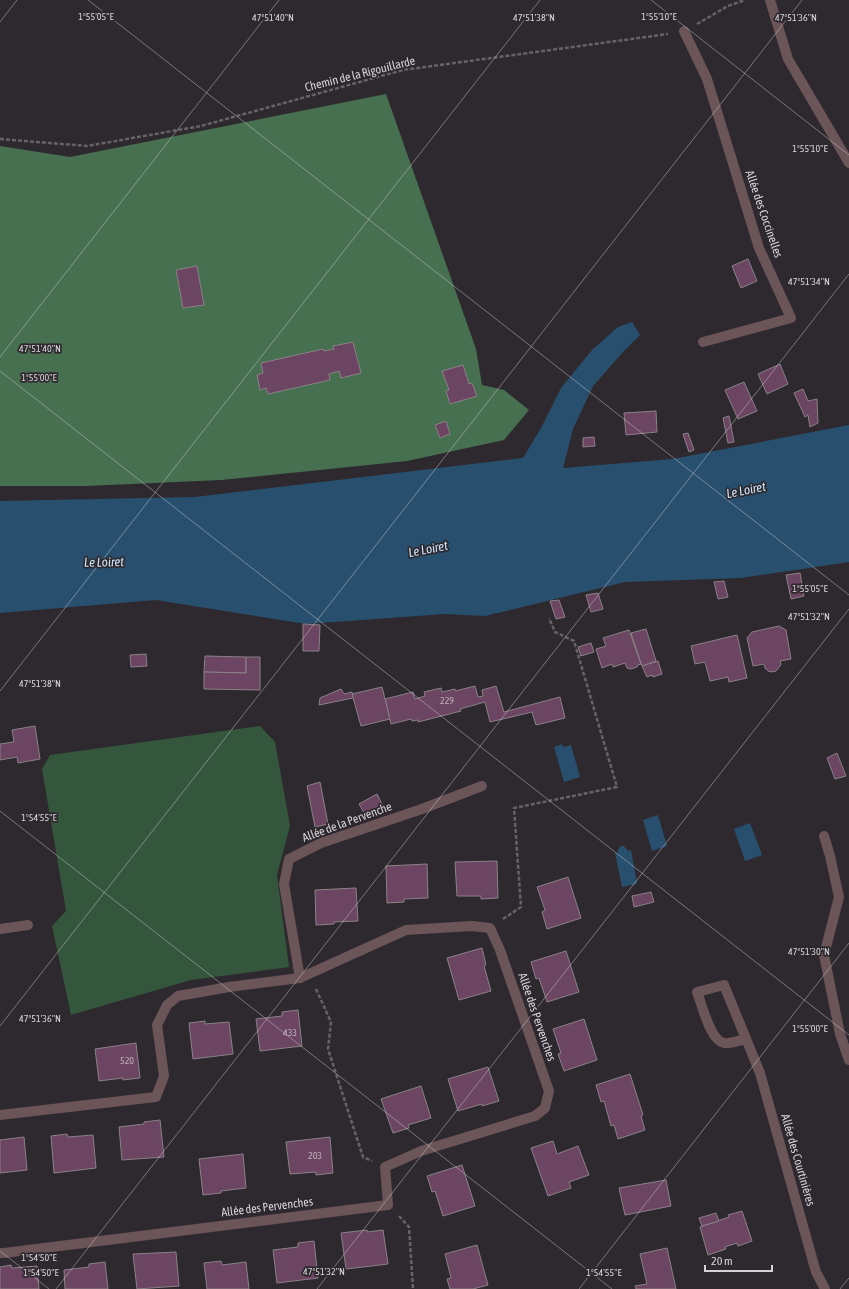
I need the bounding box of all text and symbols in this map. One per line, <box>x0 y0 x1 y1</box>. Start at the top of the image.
text: 1°55'05"E <box>78 11 114 22</box>
text: 1°55'10"E <box>641 11 677 22</box>
text: 47°51'40"N <box>252 12 294 23</box>
text: 47°51'38"N <box>513 12 555 23</box>
text: 47°51'36"N <box>775 12 817 23</box>
street label: Chemin de la Rigouillarde <box>303 54 417 94</box>
text: 1°55'10"E <box>792 143 828 154</box>
street label: Allée des Coccinelles <box>742 168 786 260</box>
text: 47°51'34"N <box>788 276 830 287</box>
text: 47°51'40"N <box>19 343 61 354</box>
text: 1°55'00"E <box>21 372 57 383</box>
water label: Le Loiret <box>725 479 767 501</box>
water label: Le Loiret <box>407 538 449 560</box>
water label: Le Loiret <box>84 554 124 570</box>
text: 1°55'05"E <box>792 583 828 594</box>
text: 47°51'32"N <box>788 611 830 622</box>
text: 47°51'38"N <box>19 678 61 689</box>
house number: 229 <box>440 695 454 706</box>
street label: Allée de la Pervenche <box>300 799 394 845</box>
text: 1°54'55"E <box>21 812 57 823</box>
text: 47°51'30"N <box>788 946 830 957</box>
street label: Allée des Pervenches <box>515 971 559 1063</box>
text: 47°51'36"N <box>19 1013 61 1024</box>
text: 1°55'00"E <box>792 1023 828 1034</box>
house number: 433 <box>283 1027 297 1038</box>
house number: 520 <box>120 1055 134 1066</box>
street label: Allée des Courtinières <box>778 1112 818 1208</box>
house number: 203 <box>308 1150 322 1161</box>
street label: Allée des Pervenches <box>220 1194 314 1220</box>
scale bar <box>705 1247 772 1273</box>
text: 1°54'50"E <box>21 1252 57 1263</box>
text: 20 m <box>711 1254 733 1268</box>
text: 47°51'32"N <box>303 1266 345 1277</box>
text: 1°54'50"E <box>23 1267 59 1278</box>
text: 1°54'55"E <box>586 1267 622 1278</box>

